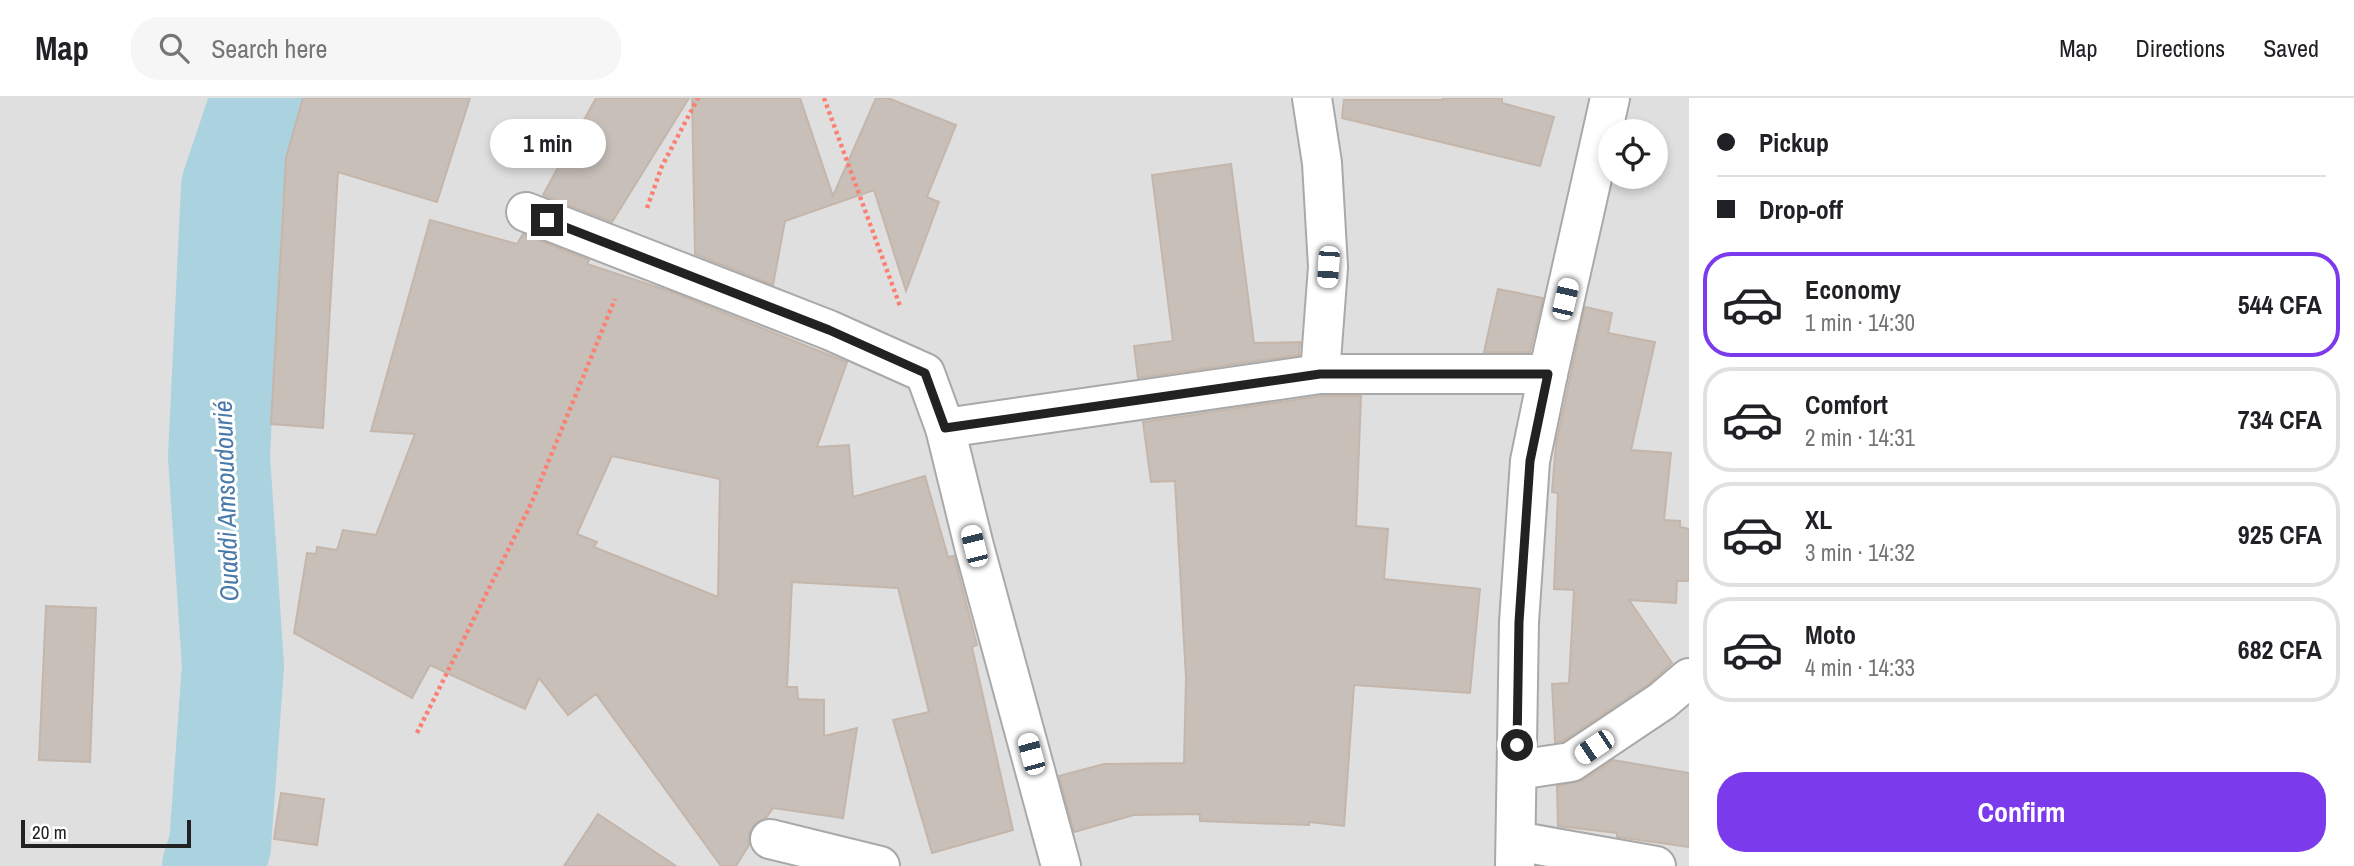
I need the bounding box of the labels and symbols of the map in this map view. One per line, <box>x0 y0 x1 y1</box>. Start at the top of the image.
callout: 1 min <box>489 118 605 167</box>
route end <box>531 204 563 236</box>
car <box>1317 245 1340 289</box>
car <box>1551 276 1580 322</box>
water label: Ouaddi Amsoudourié <box>204 400 247 602</box>
car <box>959 523 990 569</box>
car <box>1571 727 1618 767</box>
route start <box>1501 729 1533 761</box>
car <box>1016 731 1047 777</box>
scale bar <box>21 817 191 849</box>

